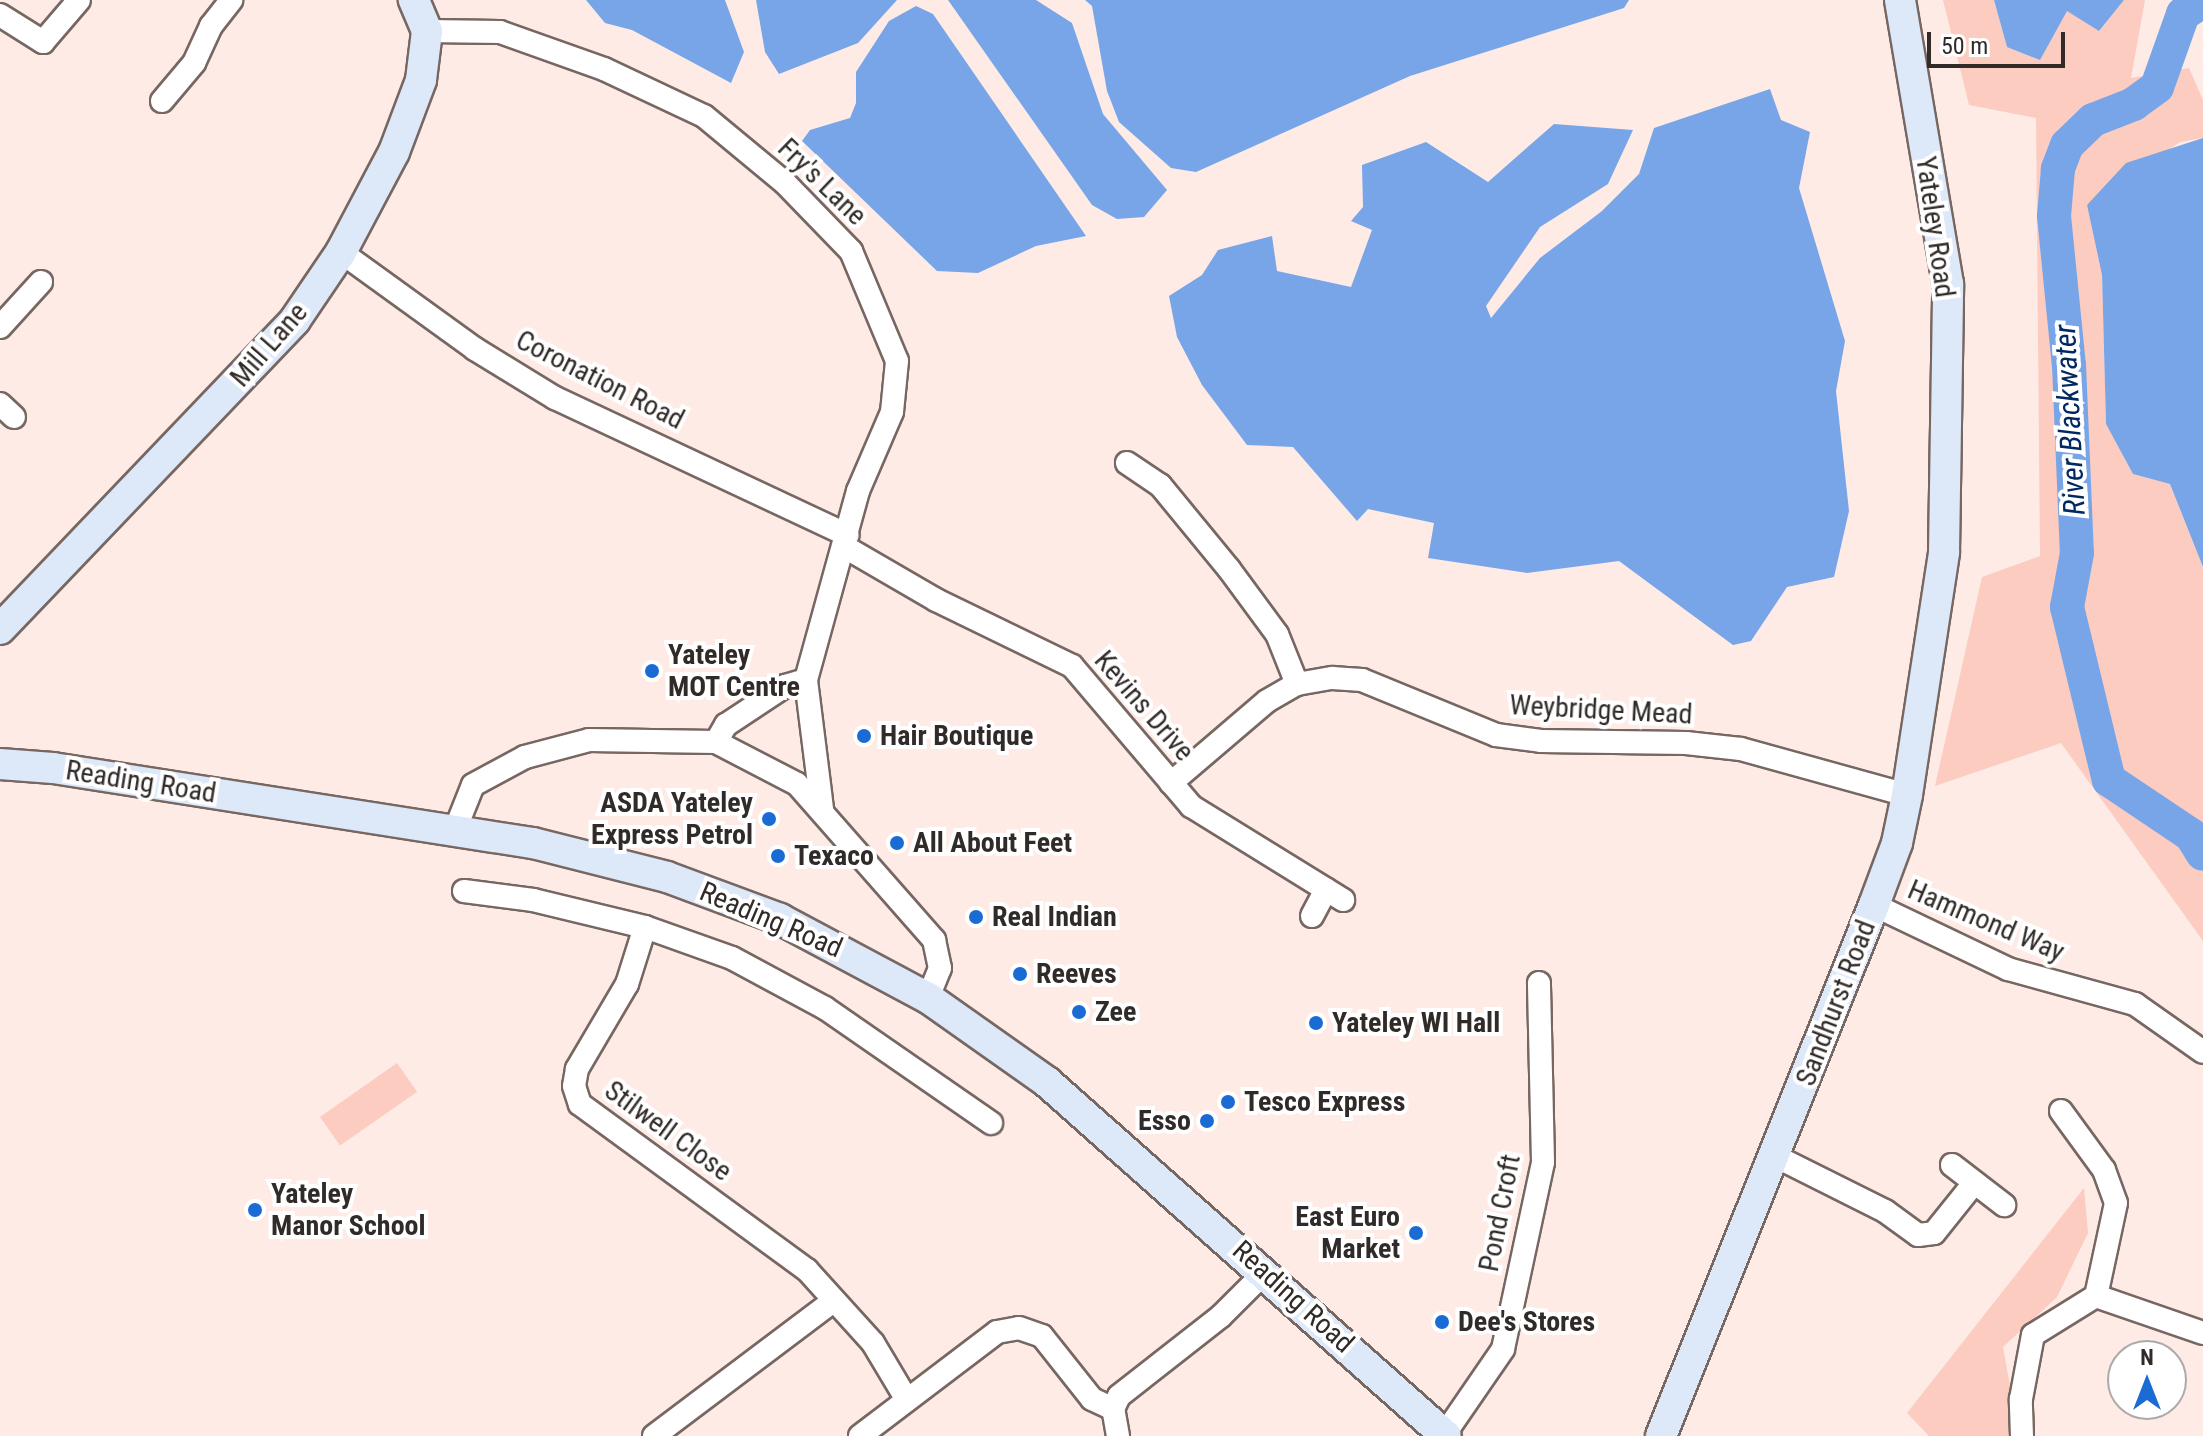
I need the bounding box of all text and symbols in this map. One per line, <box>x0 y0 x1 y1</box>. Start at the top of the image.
scale bar <box>1931 16 2069 66</box>
text: 50 m <box>1941 32 1988 60</box>
street label: Fry's Lane <box>771 132 873 232</box>
street label: Yateley Road <box>1908 154 1962 300</box>
street label: Mill Lane <box>223 296 315 394</box>
street label: Coronation Road <box>510 323 690 437</box>
water label: River Blackwater <box>2047 324 2093 516</box>
place label: Yateley MOT Centre <box>668 638 801 704</box>
street label: Kevins Drive <box>1087 644 1201 768</box>
marker: Yateley MOT Centre <box>643 662 661 680</box>
street label: Weybridge Mead <box>1509 688 1693 732</box>
place label: Hair Boutique <box>880 719 1033 753</box>
marker: Hair Boutique <box>855 727 873 745</box>
street label: Reading Road <box>63 754 219 810</box>
place label: ASDA Yateley Express Petrol <box>591 786 753 852</box>
marker: ASDA Yateley Express Petrol <box>760 810 778 828</box>
place label: All About Feet <box>913 826 1072 860</box>
marker: All About Feet <box>888 834 906 852</box>
place label: Texaco <box>794 839 874 873</box>
marker: Texaco <box>769 847 787 865</box>
street label: Hammond Way <box>1903 873 2069 969</box>
street label: Reading Road <box>695 875 847 965</box>
place label: Real Indian <box>992 900 1117 934</box>
marker: Real Indian <box>967 908 985 926</box>
street label: Sandhurst Road <box>1789 915 1883 1091</box>
place label: Reeves <box>1036 957 1117 991</box>
marker: Reeves <box>1011 965 1029 983</box>
place label: Zee <box>1095 995 1136 1029</box>
marker: Zee <box>1070 1003 1088 1021</box>
place label: Yateley WI Hall <box>1332 1006 1500 1040</box>
marker: Yateley WI Hall <box>1307 1014 1325 1032</box>
street label: Stilwell Close <box>598 1074 738 1188</box>
place label: Tesco Express <box>1244 1085 1405 1119</box>
marker: Tesco Express <box>1219 1093 1237 1111</box>
place label: Esso <box>1138 1104 1191 1138</box>
marker: Esso <box>1198 1112 1216 1130</box>
street label: Pond Croft <box>1472 1152 1528 1274</box>
place label: Yateley Manor School <box>271 1177 426 1243</box>
place label: East Euro Market <box>1295 1200 1400 1266</box>
marker: Yateley Manor School <box>246 1201 264 1219</box>
marker: East Euro Market <box>1407 1224 1425 1242</box>
street label: Reading Road <box>1225 1234 1361 1360</box>
place label: Dee's Stores <box>1458 1305 1595 1339</box>
marker: Dee's Stores <box>1433 1313 1451 1331</box>
north arrow <box>2107 1340 2187 1420</box>
text: N <box>2140 1345 2154 1370</box>

